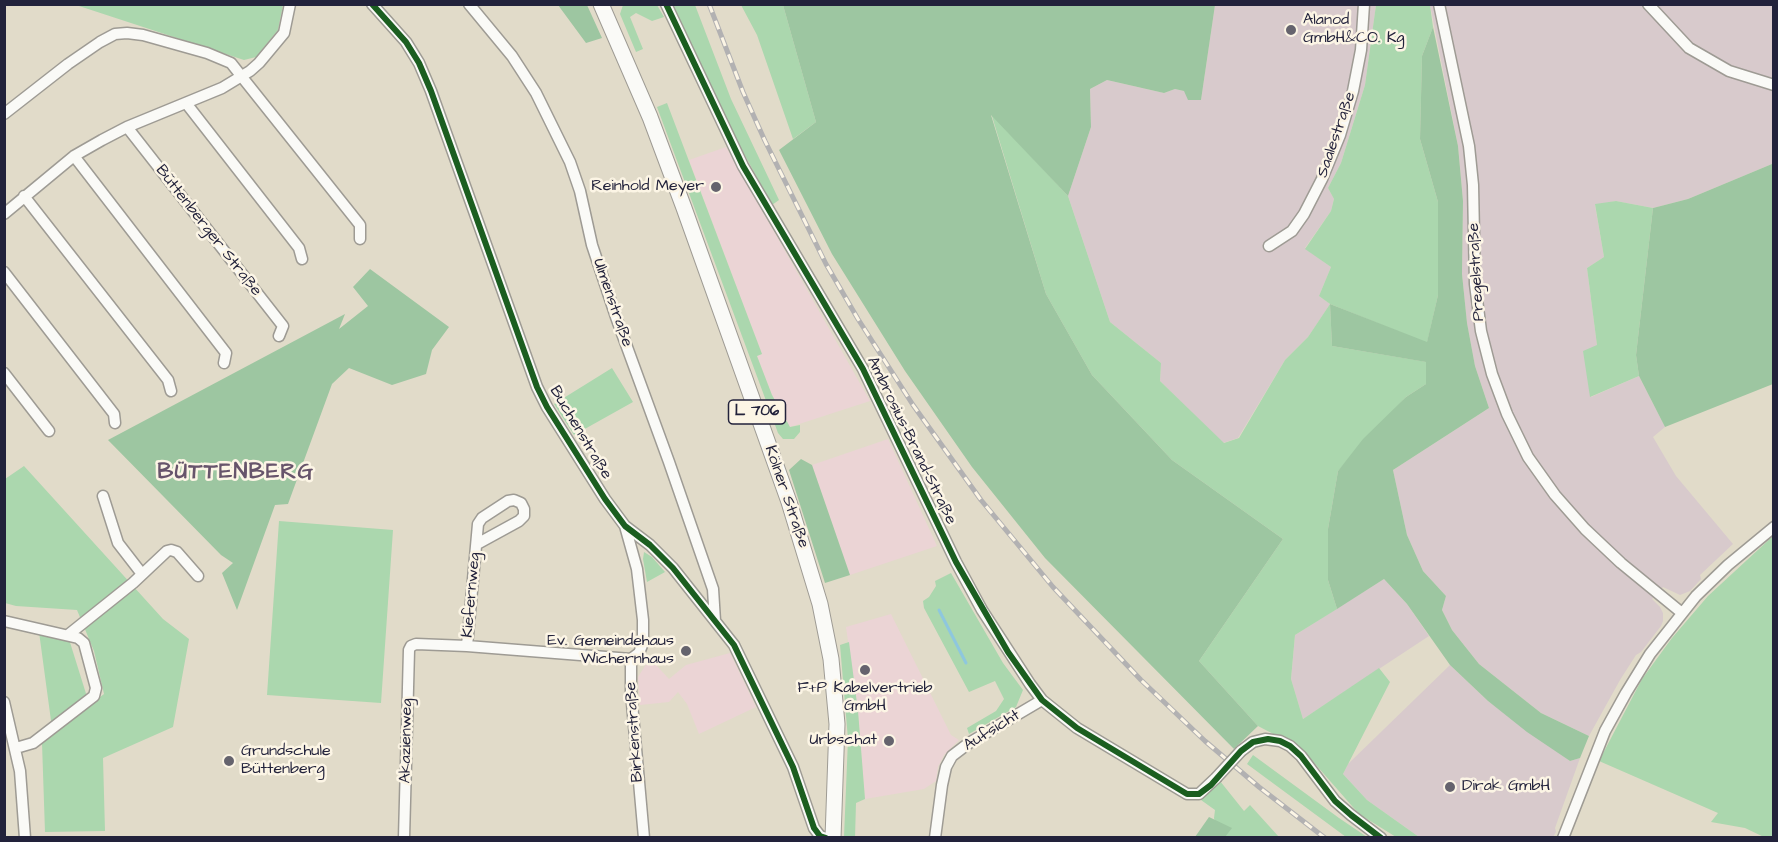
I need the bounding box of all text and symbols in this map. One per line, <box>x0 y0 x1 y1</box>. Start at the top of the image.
place label: Alanod GmbH&CO. Kg <box>1303 11 1405 49</box>
marker: Alanod GmbH&CO. Kg <box>1284 23 1298 37</box>
street label: Saalestraße <box>1313 90 1361 180</box>
street label: Büttenberger Straße <box>151 161 265 301</box>
place label: Reinhold Meyer <box>591 177 704 197</box>
marker: Reinhold Meyer <box>709 180 723 194</box>
street label: Pregelstraße <box>1465 222 1489 322</box>
street label: Ulmenstraße <box>588 256 636 350</box>
street label: Ambrosius-Brand-Straße <box>862 354 960 528</box>
street label: Buchenstraße <box>545 383 615 483</box>
road number: L 706 <box>728 400 786 424</box>
street label: Kölner Straße <box>760 443 812 551</box>
district label: BÜTTENBERG <box>158 460 314 486</box>
street label: Kiefernweg <box>459 552 485 638</box>
place label: Ev. Gemeindehaus Wichernhaus <box>547 632 674 670</box>
marker: Ev. Gemeindehaus Wichernhaus <box>679 644 693 658</box>
marker: F+P Kabelvertrieb GmbH <box>858 663 872 677</box>
place label: F+P Kabelvertrieb GmbH <box>797 679 933 717</box>
street label: Birkenstraße <box>622 681 648 783</box>
street label: Akazienweg <box>397 698 417 784</box>
street label: Aufsicht <box>960 706 1024 756</box>
place label: Urbschat <box>810 731 877 751</box>
marker: Urbschat <box>882 734 896 748</box>
place label: Grundschule Büttenberg <box>241 742 331 780</box>
marker: Grundschule Büttenberg <box>222 754 236 768</box>
place label: Dirak GmbH <box>1462 777 1550 797</box>
marker: Dirak GmbH <box>1443 780 1457 794</box>

